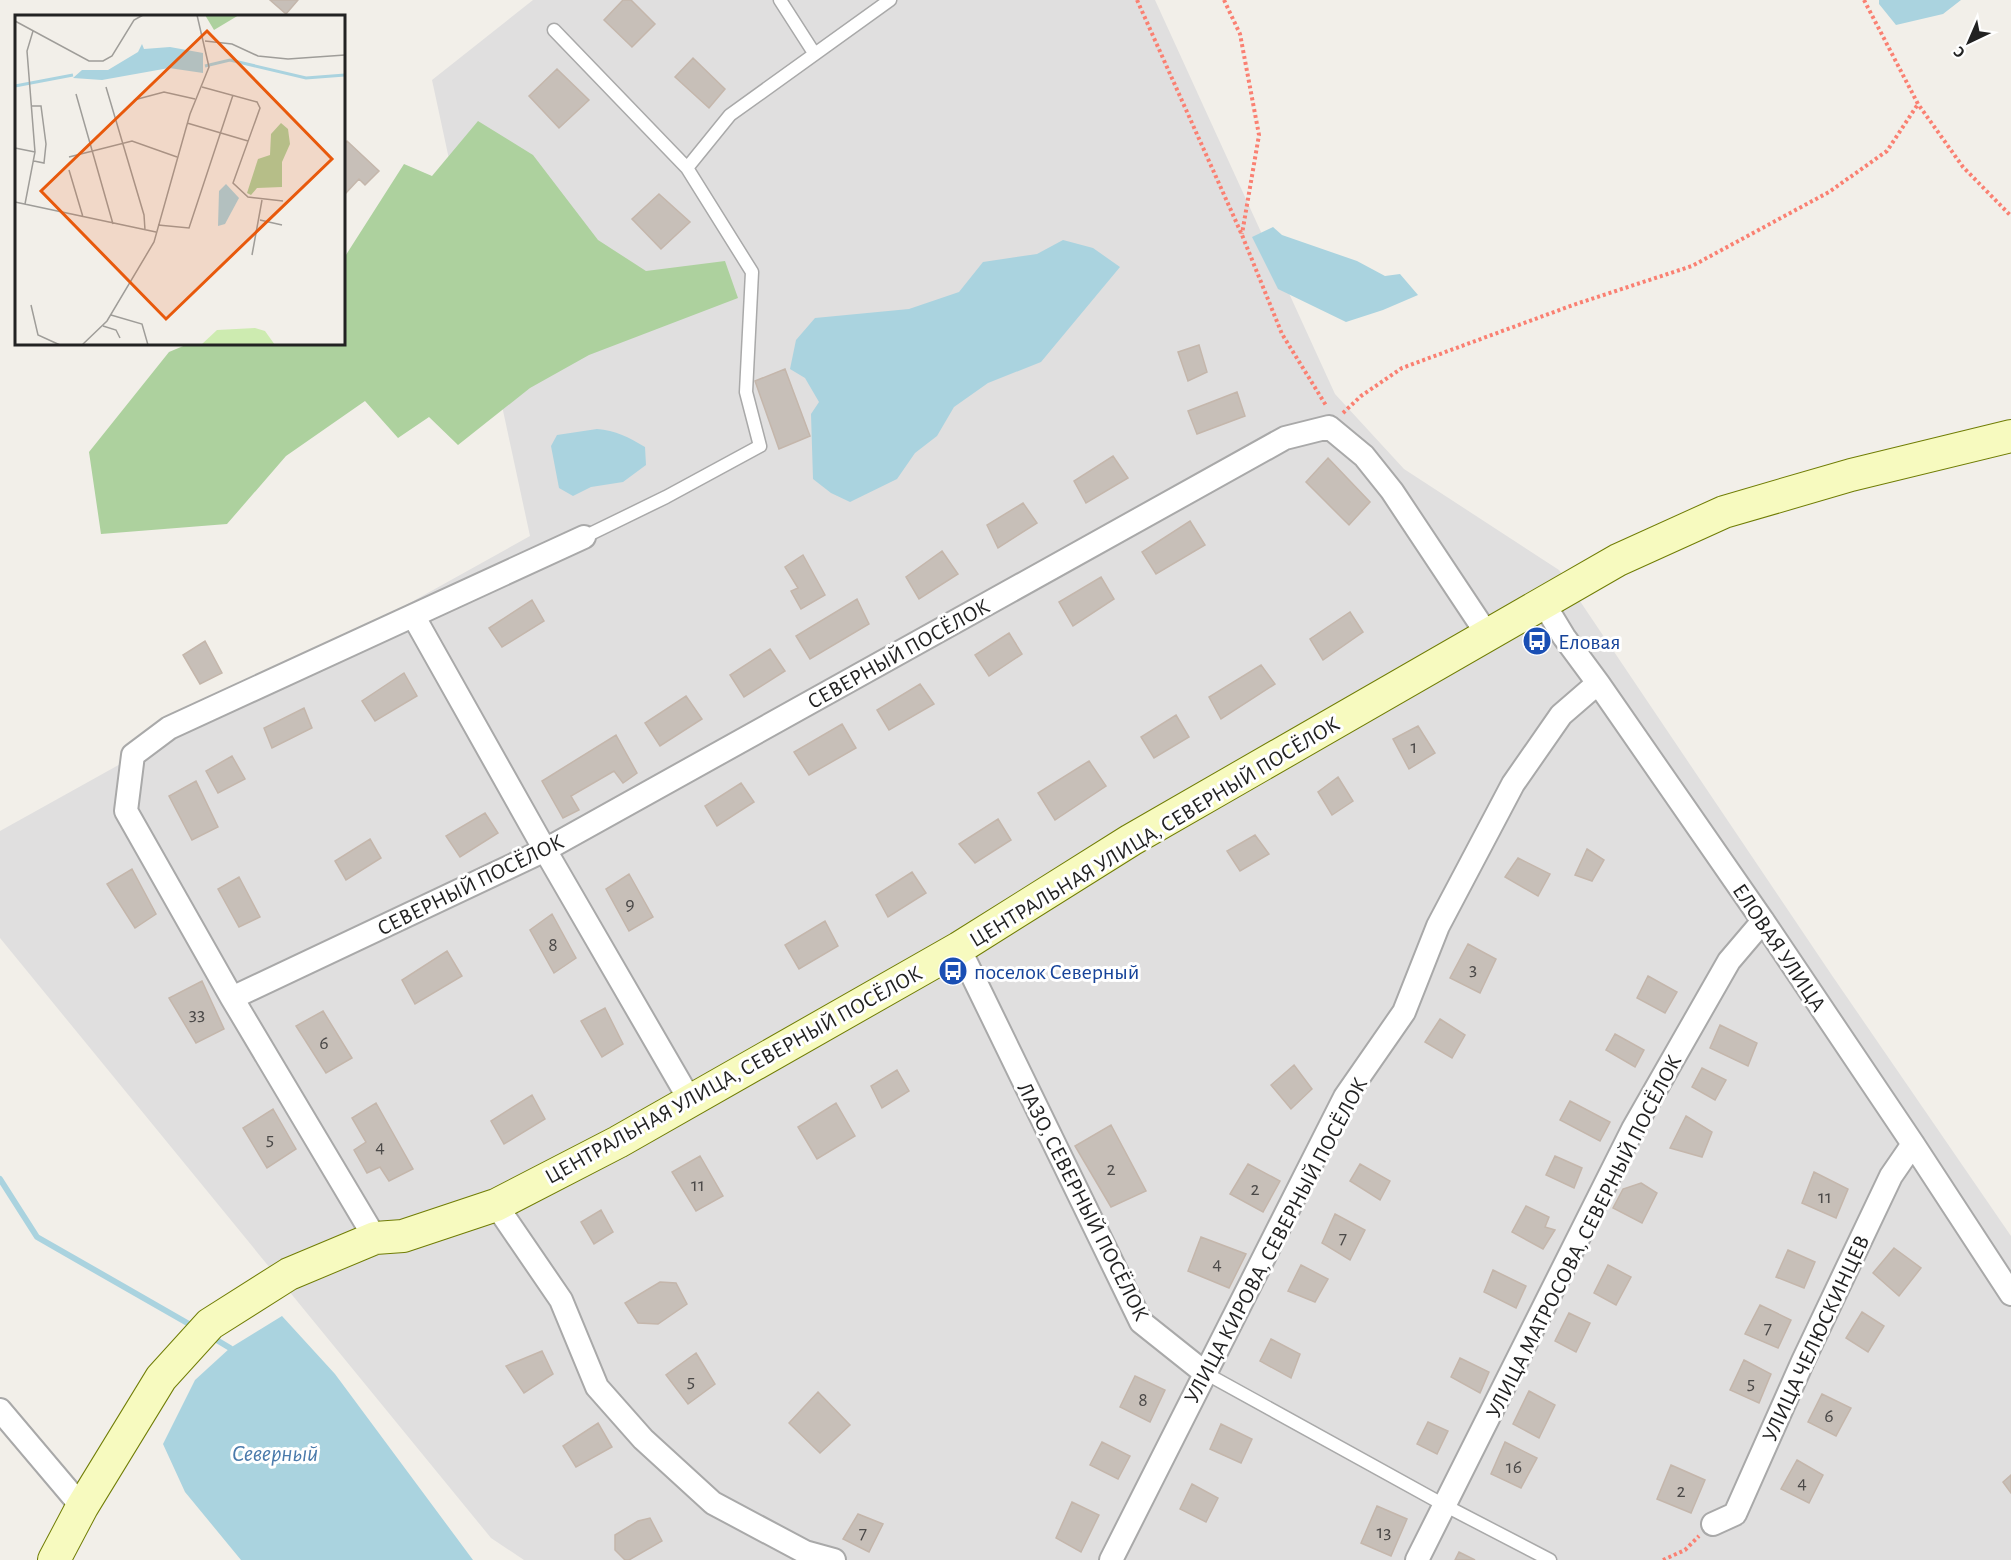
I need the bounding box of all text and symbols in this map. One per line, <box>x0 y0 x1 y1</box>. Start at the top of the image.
north arrow <box>1939 12 1999 72</box>
inset map <box>15 15 345 345</box>
text: С <box>1950 43 1968 61</box>
street label: СЕВЕРНЫЙ ПОСЁЛОК <box>804 595 993 713</box>
bus stop icon: Еловая <box>1521 625 1553 657</box>
place label: Еловая <box>1558 631 1621 653</box>
street label: ЦЕНТРАЛЬНАЯ УЛИЦА, СЕВЕРНЫЙ ПОСЁЛОК <box>966 712 1343 951</box>
house number: 1 <box>1411 737 1417 757</box>
street label: СЕВЕРНЫЙ ПОСЁЛОК <box>374 830 567 940</box>
street label: ЕЛОВАЯ УЛИЦА <box>1728 880 1830 1015</box>
house number: 9 <box>625 894 635 914</box>
house number: 8 <box>548 935 558 955</box>
bus stop icon: поселок Северный <box>937 955 969 987</box>
house number: 3 <box>1469 959 1477 979</box>
place label: поселок Северный <box>974 961 1139 983</box>
street label: ЦЕНТРАЛЬНАЯ УЛИЦА, СЕВЕРНЫЙ ПОСЁЛОК <box>541 962 926 1188</box>
house number: 33 <box>189 1004 205 1024</box>
house number: 6 <box>319 1033 329 1053</box>
street label: УЛИЦА МАТРОСОВА, СЕВЕРНЫЙ ПОСЁЛОК <box>1482 1051 1686 1422</box>
street label: УЛИЦА КИРОВА, СЕВЕРНЫЙ ПОСЁЛОК <box>1180 1074 1371 1407</box>
street label: ЛАЗО, СЕВЕРНЫЙ ПОСЁЛОК <box>1013 1079 1153 1324</box>
house number: 5 <box>266 1129 274 1149</box>
house number: 4 <box>375 1137 385 1157</box>
house number: 2 <box>1106 1159 1116 1179</box>
house number: 11 <box>691 1175 705 1195</box>
house number: 2 <box>1250 1179 1260 1199</box>
house number: 11 <box>1818 1187 1832 1207</box>
house number: 7 <box>1339 1228 1347 1248</box>
street label: УЛИЦА ЧЕЛЮСКИНЦЕВ <box>1758 1232 1873 1445</box>
house number: 4 <box>1212 1254 1222 1274</box>
house number: 7 <box>1764 1318 1772 1338</box>
house number: 5 <box>687 1371 695 1391</box>
house number: 5 <box>1747 1373 1755 1393</box>
house number: 8 <box>1138 1390 1148 1410</box>
house number: 6 <box>1824 1406 1834 1426</box>
water label: Северный <box>232 1442 318 1466</box>
house number: 16 <box>1506 1457 1522 1477</box>
house number: 4 <box>1797 1473 1807 1493</box>
house number: 2 <box>1676 1481 1686 1501</box>
house number: 13 <box>1376 1522 1392 1542</box>
house number: 7 <box>859 1523 867 1543</box>

